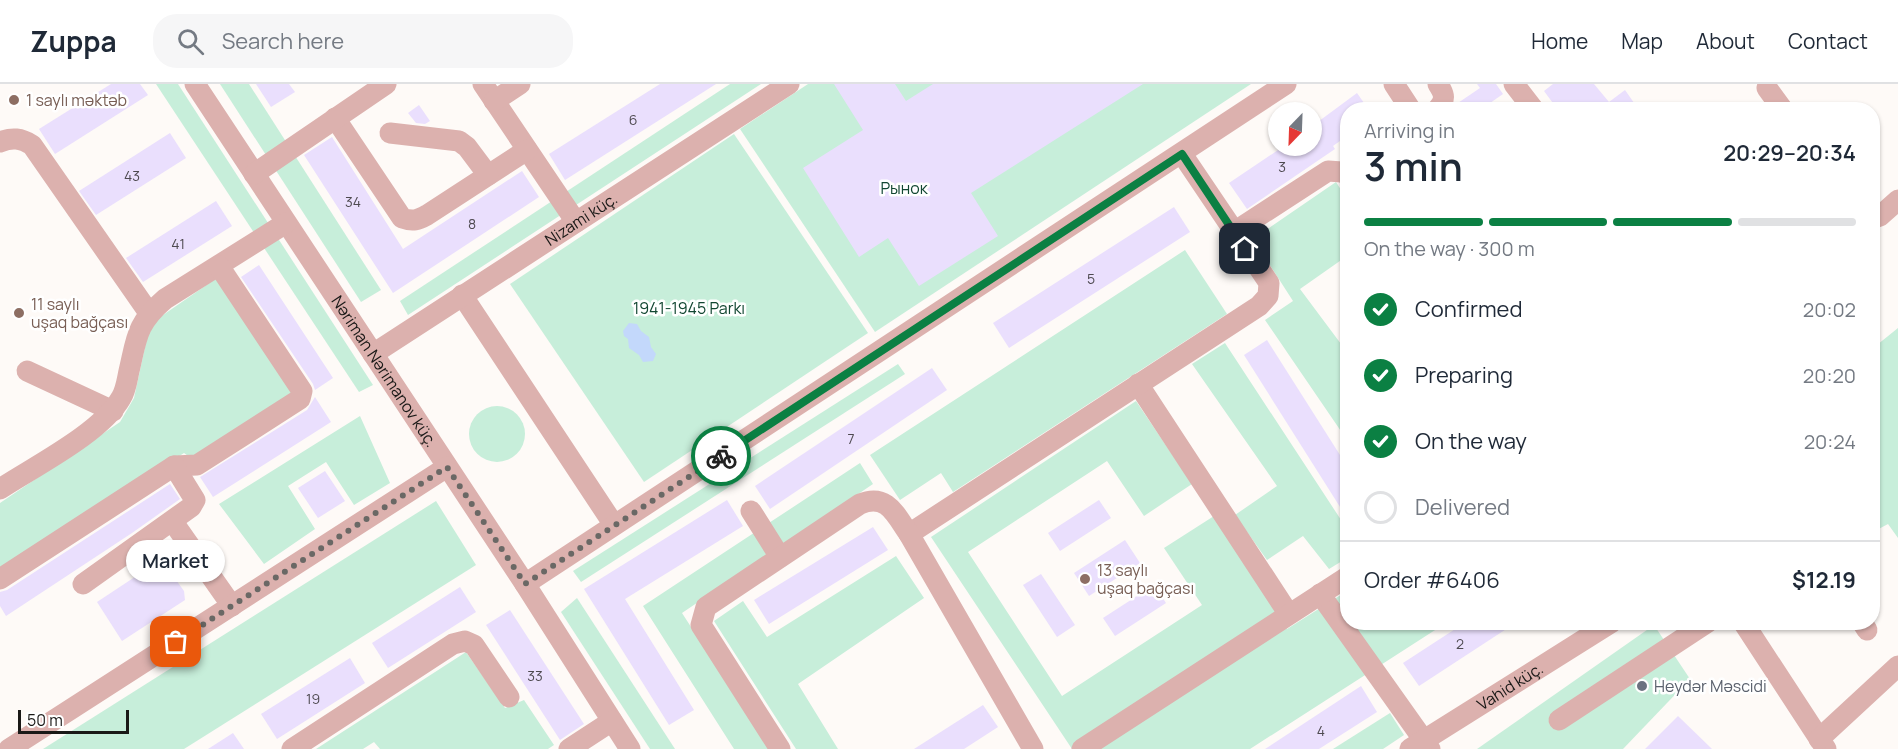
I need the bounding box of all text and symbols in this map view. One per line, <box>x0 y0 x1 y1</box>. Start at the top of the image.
search box <box>153 14 573 68</box>
text: Zuppa <box>30 22 117 60</box>
icon: search <box>174 25 207 58</box>
text: Search here <box>222 26 344 56</box>
text: Home <box>1531 27 1588 55</box>
text: Map <box>1621 27 1663 55</box>
text: About <box>1696 27 1755 55</box>
text: Contact <box>1788 27 1868 55</box>
place label: 1 saylı məktəb <box>26 89 127 111</box>
marker: 1 saylı məktəb <box>7 93 21 107</box>
north arrow <box>1268 102 1322 156</box>
map controls <box>1268 102 1322 156</box>
house number: 6 <box>629 110 637 129</box>
text: Arriving in <box>1364 117 1455 144</box>
text: 20:29–20:34 <box>1723 138 1856 168</box>
text: 3 min <box>1364 139 1463 193</box>
house number: 3 <box>1278 157 1286 176</box>
house number: 43 <box>124 166 140 185</box>
park label: Рынок <box>880 177 929 199</box>
street label: Nizami küç. <box>541 187 621 251</box>
house number: 34 <box>345 192 361 211</box>
house number: 8 <box>468 214 476 233</box>
pin <box>1219 223 1270 274</box>
icon: home <box>1228 232 1261 265</box>
house number: 41 <box>171 234 185 253</box>
text: On the way · 300 m <box>1364 235 1535 262</box>
house number: 5 <box>1087 269 1095 288</box>
street label: Nəriman Nərimanov küç. <box>326 291 443 451</box>
place label: 11 saylı uşaq bağçası <box>31 293 128 333</box>
icon: check <box>1364 293 1397 326</box>
text: Confirmed <box>1415 294 1523 324</box>
text: 20:02 <box>1803 296 1856 323</box>
park label: 1941-1945 Parkı <box>633 297 745 319</box>
marker: 11 saylı uşaq bağçası <box>12 306 26 320</box>
icon: check <box>1364 359 1397 392</box>
text: Preparing <box>1415 360 1513 390</box>
text: 20:20 <box>1803 362 1856 389</box>
icon: check <box>1364 425 1397 458</box>
courier <box>691 426 751 486</box>
text: On the way <box>1415 426 1527 456</box>
text: 20:24 <box>1804 428 1856 455</box>
house number: 7 <box>847 429 855 448</box>
icon: bike <box>705 440 738 473</box>
text: Delivered <box>1415 492 1510 522</box>
callout: Market <box>126 540 225 582</box>
text: Market <box>142 547 209 574</box>
place label: 13 saylı uşaq bağçası <box>1097 559 1194 599</box>
text: Order #6406 <box>1364 565 1500 595</box>
text: $12.19 <box>1792 565 1856 595</box>
marker: 13 saylı uşaq bağçası <box>1078 572 1092 586</box>
pin <box>150 616 201 667</box>
icon: bag <box>159 625 192 658</box>
house number: 2 <box>1456 634 1464 653</box>
street label: Vahid küç. <box>1473 657 1547 715</box>
house number: 33 <box>527 666 543 685</box>
place label: Heydər Məscidi <box>1654 675 1767 697</box>
marker: Heydər Məscidi <box>1635 679 1649 693</box>
house number: 19 <box>306 689 320 708</box>
scale bar <box>18 707 129 734</box>
text: 50 m <box>27 709 63 731</box>
house number: 4 <box>1317 721 1325 740</box>

